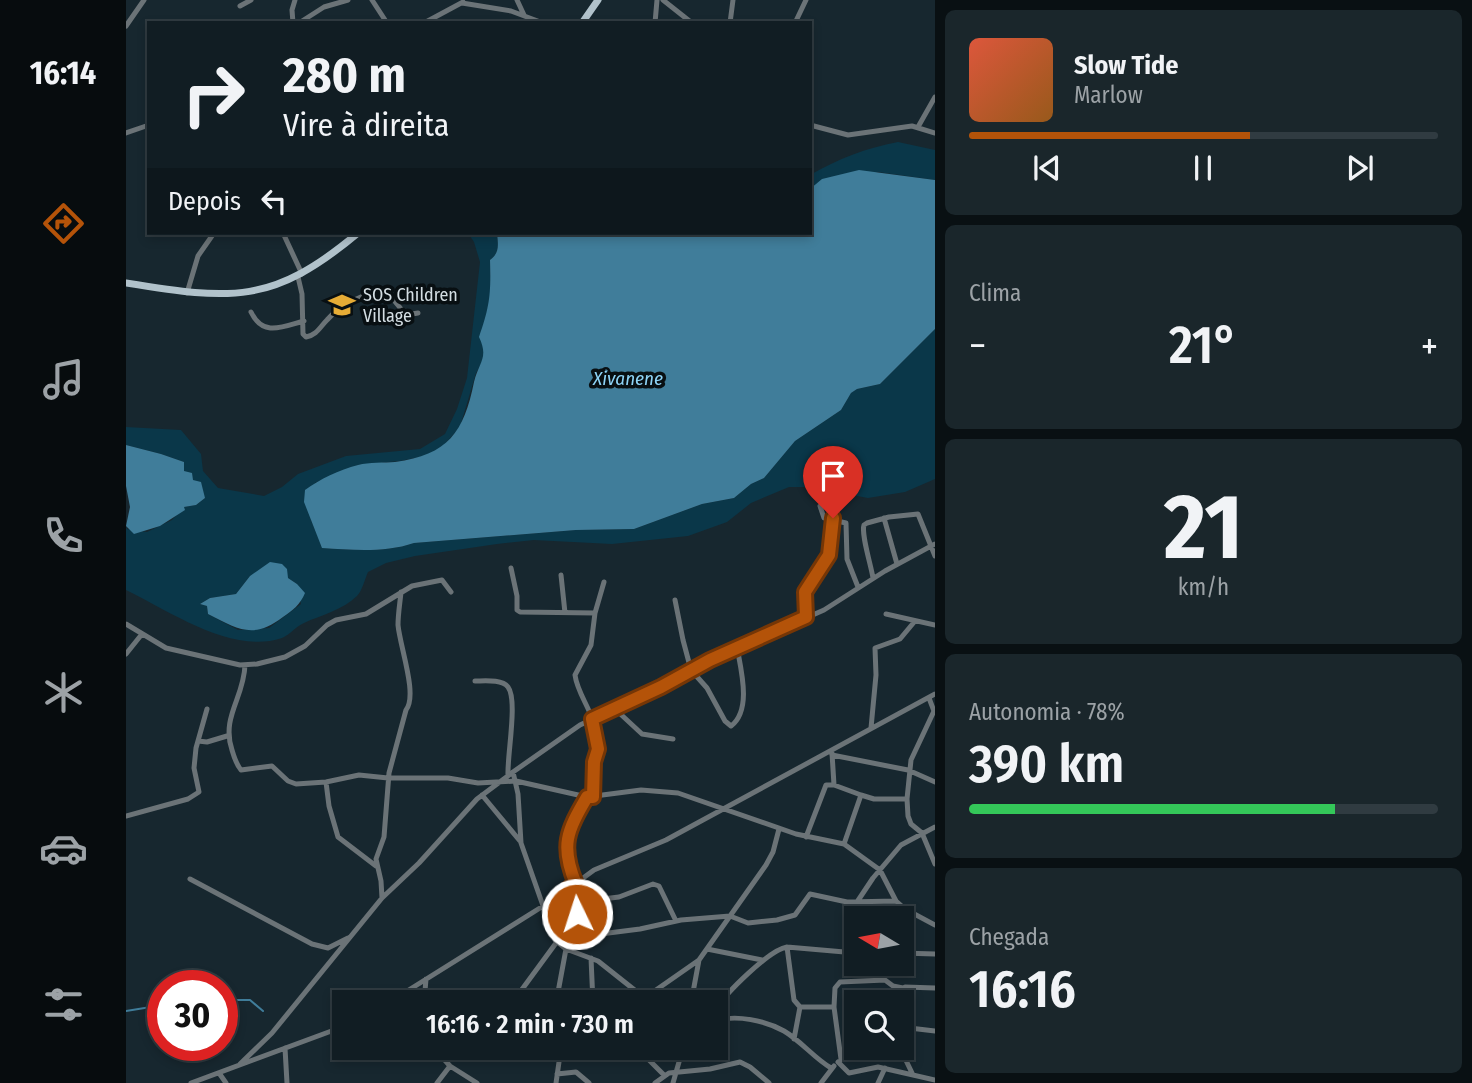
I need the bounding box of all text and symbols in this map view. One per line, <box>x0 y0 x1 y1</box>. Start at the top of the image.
text: 280 m <box>283 46 406 105</box>
icon: right <box>168 49 259 140</box>
text: Slow Tide <box>1074 50 1178 81</box>
text: 16:14 <box>30 54 96 92</box>
text: Marlow <box>1074 81 1143 109</box>
text: Vire à direita <box>283 106 449 144</box>
icon: previous <box>1028 149 1066 187</box>
icon: pause <box>1184 149 1222 187</box>
icon: next <box>1341 149 1379 187</box>
icon: left <box>255 182 293 220</box>
text: Depois <box>168 186 241 217</box>
icon: directions <box>39 199 88 248</box>
text: Clima <box>969 279 1021 307</box>
place label: SOS Children Village <box>363 284 458 327</box>
school or university icon: SOS Children Village <box>327 290 357 320</box>
text: 21° <box>1169 314 1238 377</box>
text: − <box>969 323 986 369</box>
text: + <box>1421 323 1438 369</box>
icon: music <box>39 355 88 404</box>
water label: Xivanene <box>592 367 663 390</box>
pin <box>803 446 863 518</box>
icon: arrive <box>814 457 852 495</box>
text: 21 <box>1164 473 1243 582</box>
icon: phone <box>39 511 88 560</box>
text: km/h <box>1178 573 1229 601</box>
icon: climate <box>39 668 88 717</box>
text: Autonomia · 78% <box>969 698 1125 726</box>
text: 390 km <box>969 733 1124 796</box>
icon: car <box>39 824 88 873</box>
position arrow <box>540 877 614 951</box>
north arrow <box>844 906 914 976</box>
map controls <box>844 906 914 1060</box>
text: Chegada <box>969 923 1049 951</box>
text: 16:16 <box>969 958 1076 1021</box>
speed limit sign: 30 <box>147 970 238 1061</box>
icon: filters <box>39 980 88 1029</box>
button: search <box>844 990 914 1060</box>
text: 16:16 · 2 min · 730 m <box>426 1009 634 1040</box>

